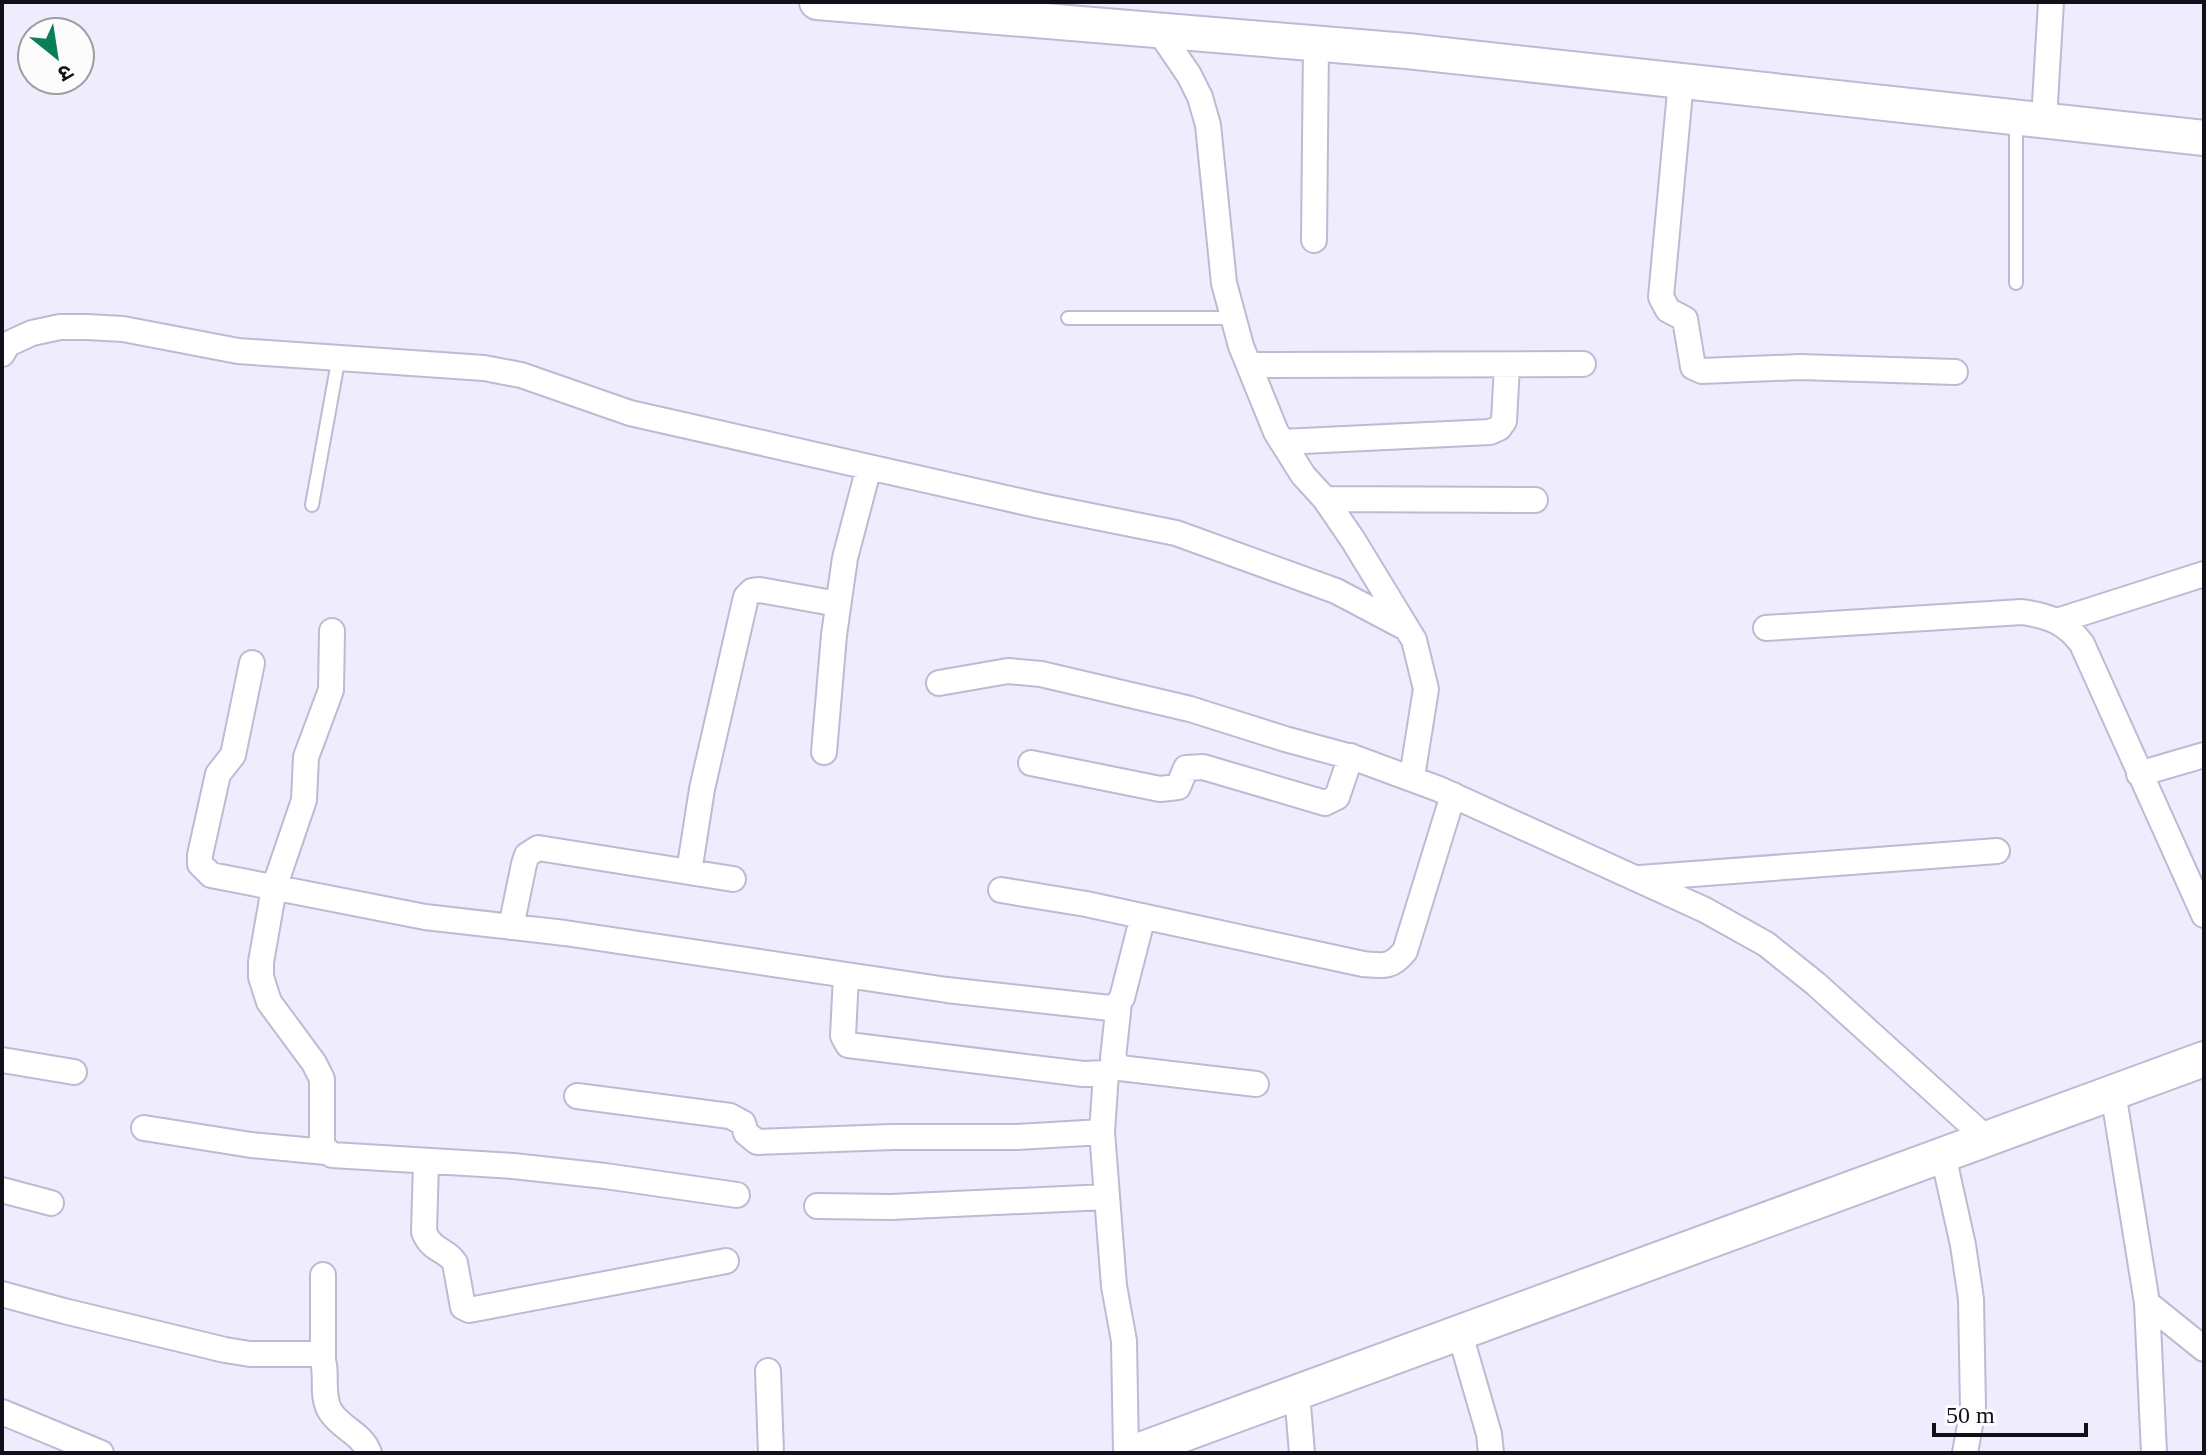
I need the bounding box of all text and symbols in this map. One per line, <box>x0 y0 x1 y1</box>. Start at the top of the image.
north arrow <box>16 16 96 96</box>
text: उ <box>53 59 78 87</box>
scale bar <box>1934 1387 2086 1437</box>
text: 50 m <box>1946 1402 1995 1428</box>

